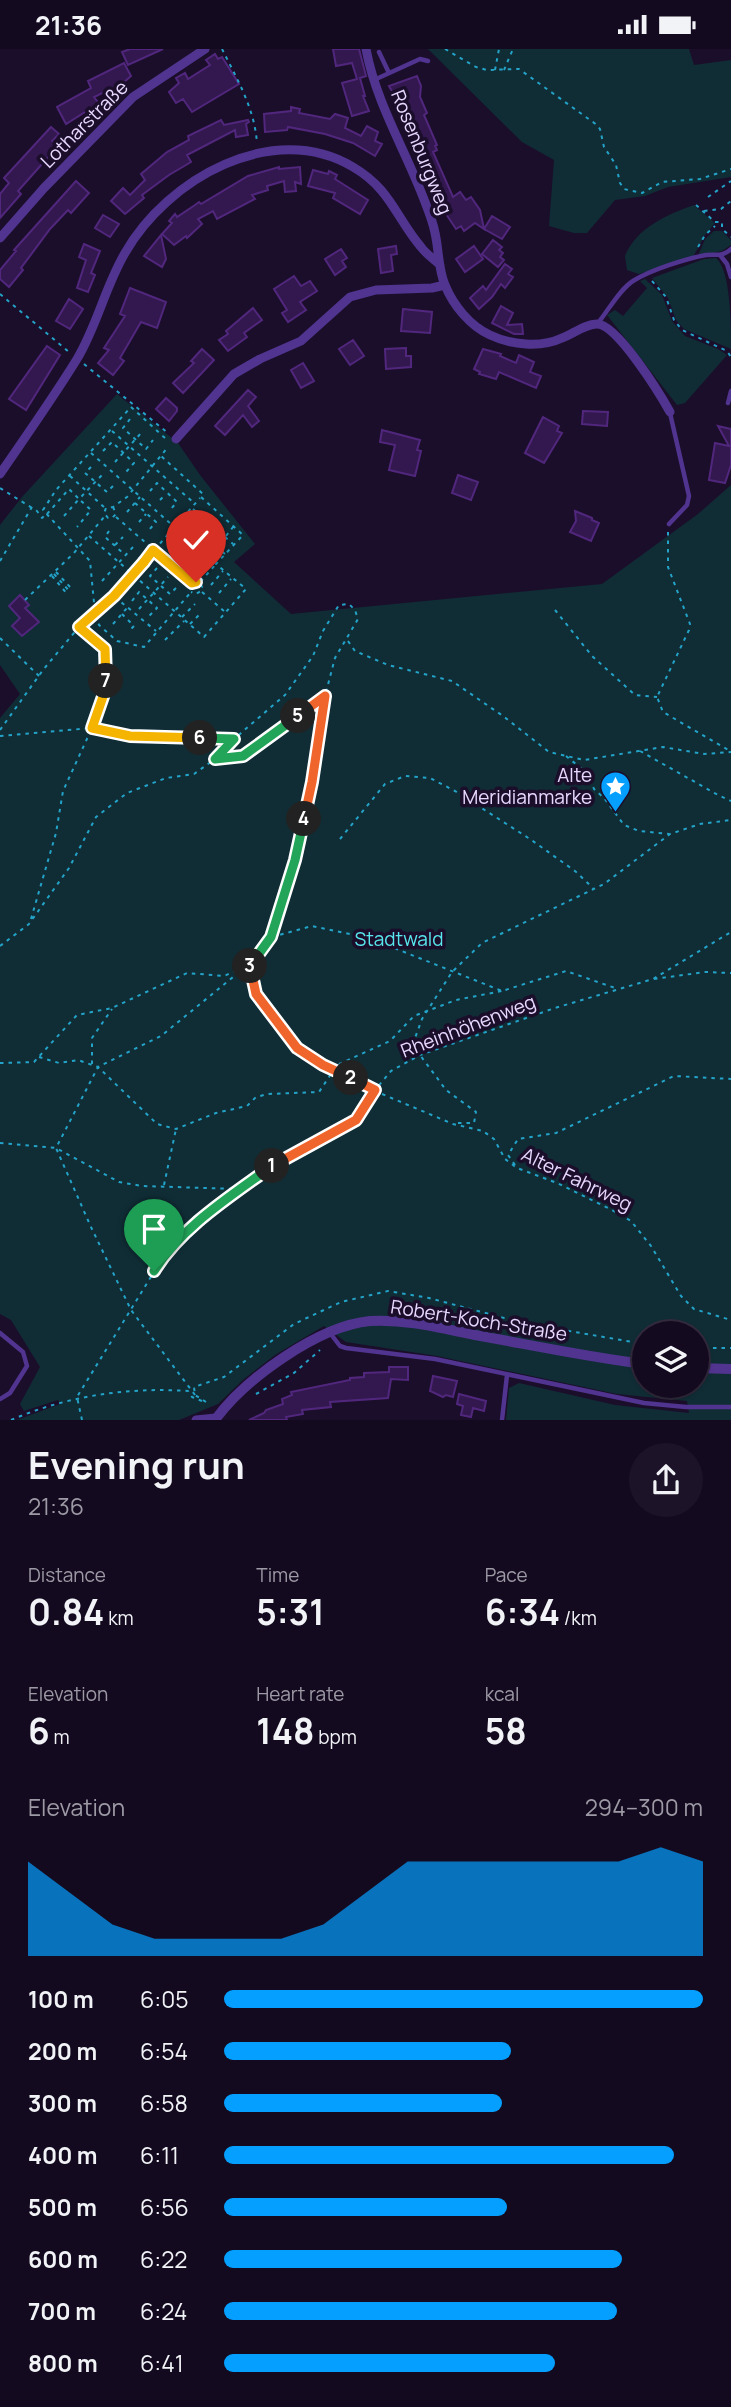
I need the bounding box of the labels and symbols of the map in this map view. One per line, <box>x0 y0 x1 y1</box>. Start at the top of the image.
street label: Lotharstraße <box>35 75 133 173</box>
street label: Rosenburgweg <box>385 86 459 218</box>
pin <box>166 510 226 582</box>
pin: 7 <box>88 663 124 699</box>
pin: 5 <box>280 699 316 733</box>
pin: 6 <box>182 721 218 755</box>
place label: Alte Meridianmarke <box>462 762 592 810</box>
place icon: Alte Meridianmarke <box>598 769 632 813</box>
pin: 4 <box>286 801 322 837</box>
park label: Stadtwald <box>354 926 444 952</box>
pin: 3 <box>232 949 268 983</box>
street label: Rheinhöhenweg <box>397 988 539 1064</box>
pin: 2 <box>334 1061 368 1095</box>
street label: Alter Fahrweg <box>517 1141 637 1217</box>
pin: 1 <box>254 1149 290 1183</box>
pin <box>124 1199 184 1271</box>
street label: Robert-Koch-Straße <box>389 1293 569 1347</box>

